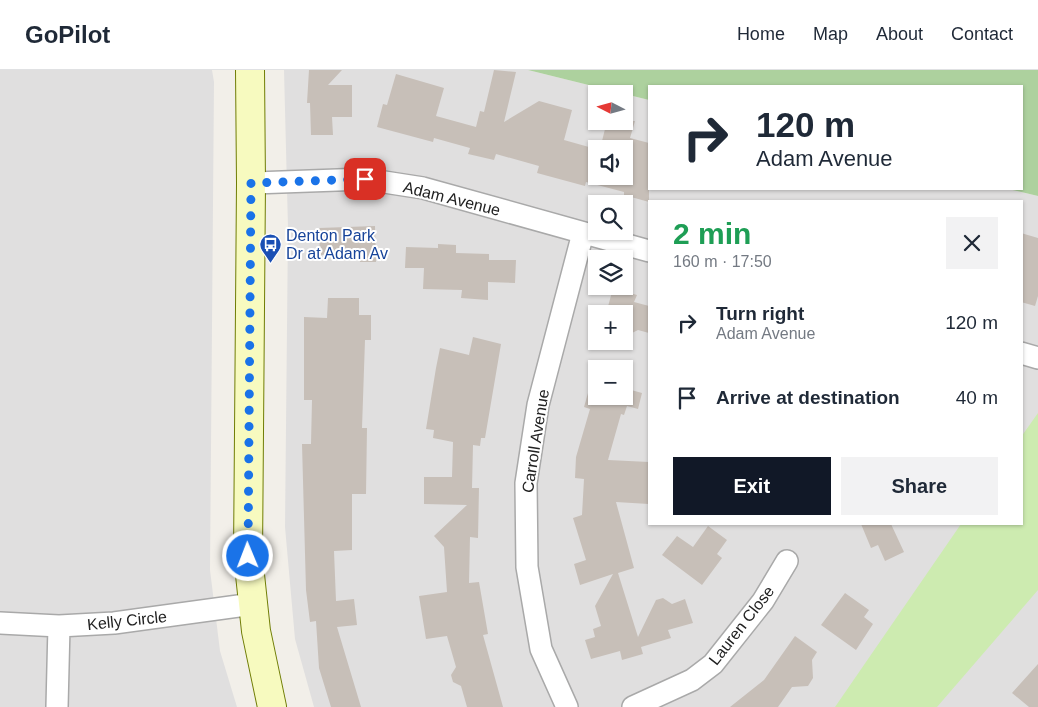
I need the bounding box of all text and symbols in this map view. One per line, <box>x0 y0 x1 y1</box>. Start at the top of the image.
text: GoPilot <box>25 21 110 48</box>
text: Home <box>737 24 785 44</box>
text: Map <box>813 24 848 44</box>
text: About <box>876 24 923 44</box>
text: Contact <box>951 24 1013 44</box>
north arrow <box>588 85 632 130</box>
map controls <box>588 85 633 405</box>
icon: right <box>673 105 738 170</box>
text: 120 m <box>756 105 855 144</box>
button: sound <box>588 140 633 185</box>
text: Adam Avenue <box>756 146 893 171</box>
pin <box>344 158 386 200</box>
icon: arrive <box>351 165 379 193</box>
street label: Adam Avenue <box>402 178 502 219</box>
button: search <box>588 195 633 240</box>
text: 2 min <box>673 217 751 250</box>
button: close <box>946 217 998 269</box>
place label: Denton Park Dr at Adam Av <box>286 227 388 262</box>
bus stop icon: Denton Park Dr at Adam Av <box>258 232 282 263</box>
button: layers <box>588 250 633 295</box>
text: 160 m · 17:50 <box>673 253 772 270</box>
text: Turn right <box>716 303 804 324</box>
button: + <box>588 305 633 350</box>
icon: right <box>673 309 701 337</box>
text: 120 m <box>945 312 998 333</box>
text: Adam Avenue <box>716 325 815 342</box>
button: − <box>588 360 633 405</box>
icon: arrive <box>673 384 701 412</box>
text: Arrive at destination <box>716 387 900 408</box>
text: 40 m <box>956 387 998 408</box>
street label: Carroll Avenue <box>519 388 552 494</box>
button: Exit <box>673 457 831 515</box>
button: Share <box>841 457 998 515</box>
position arrow <box>221 529 273 581</box>
street label: Lauren Close <box>705 582 777 668</box>
street label: Kelly Circle <box>86 608 168 633</box>

